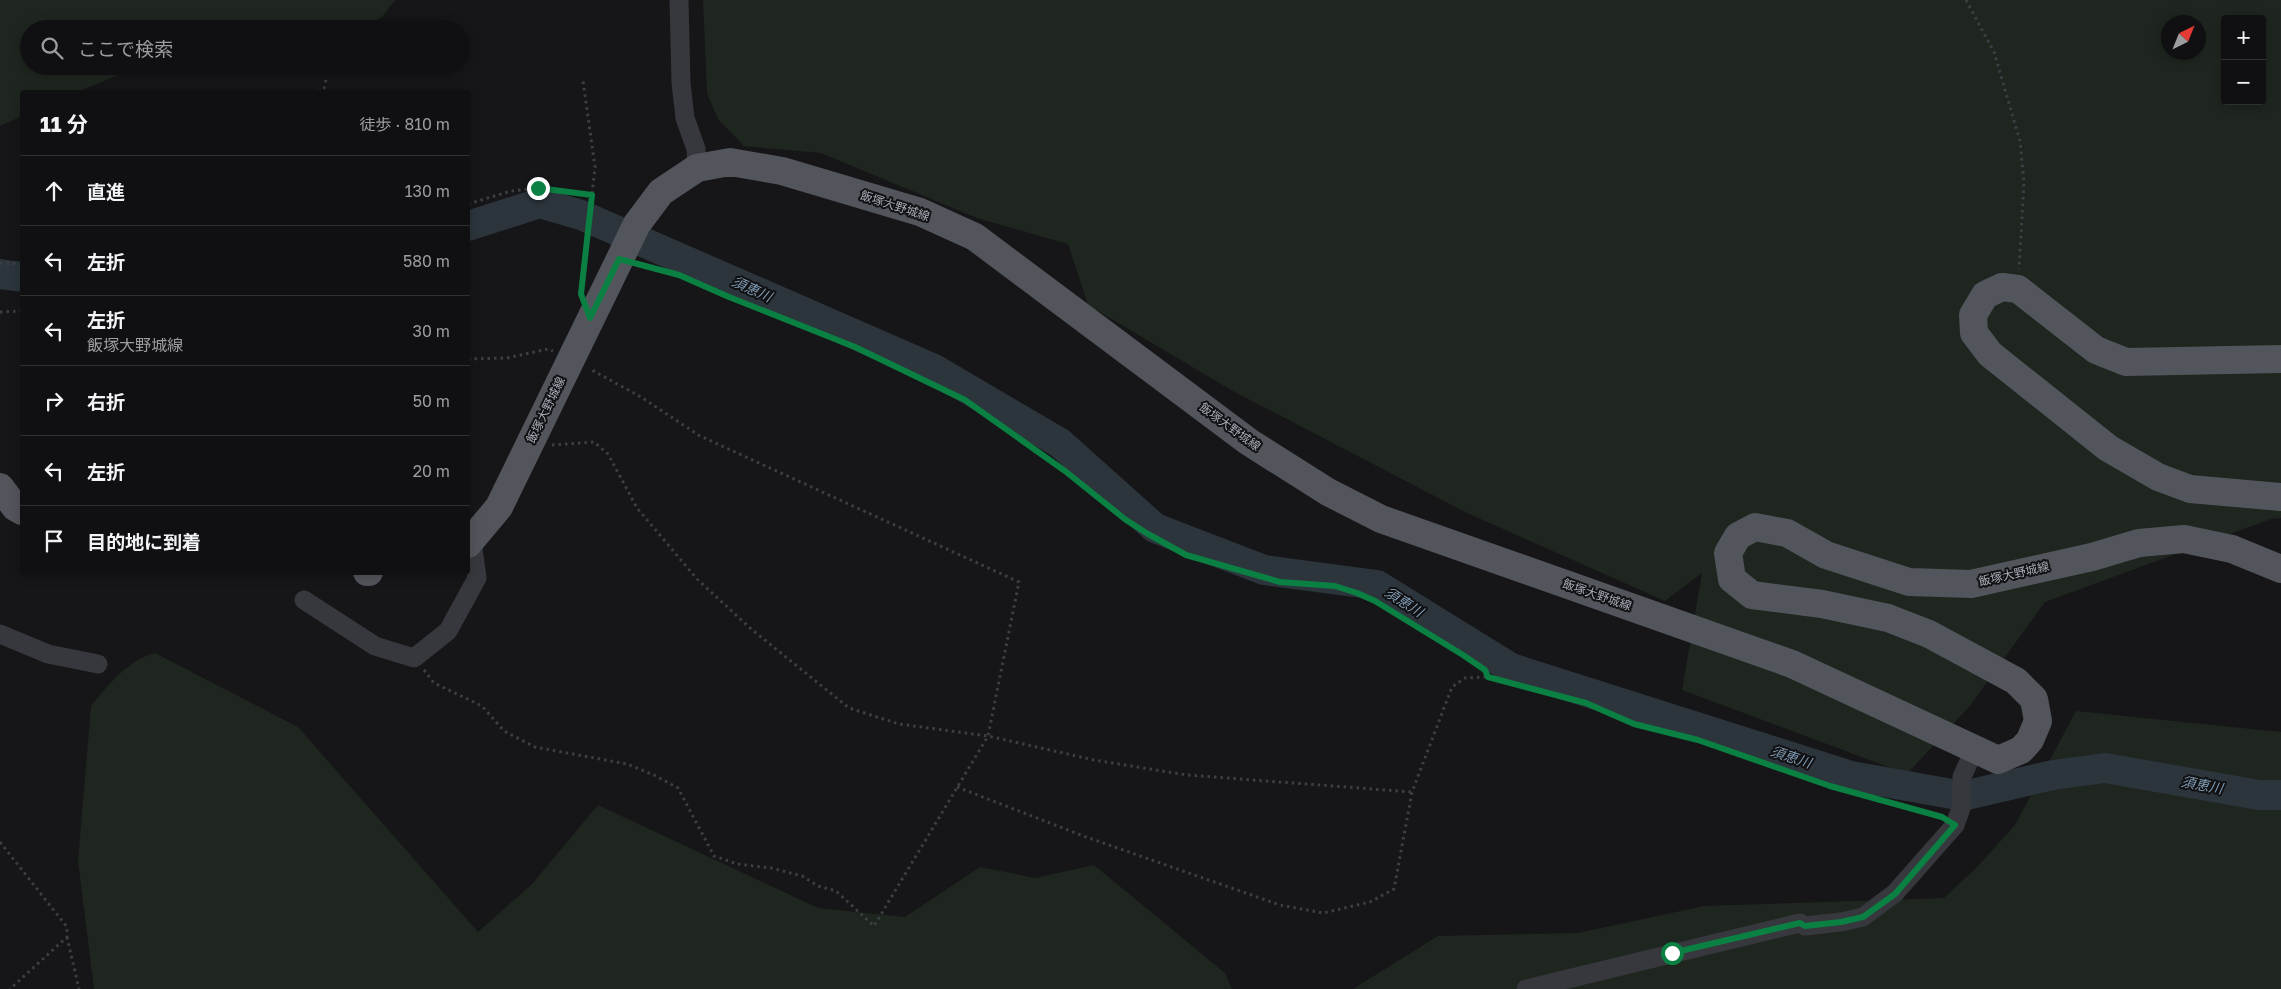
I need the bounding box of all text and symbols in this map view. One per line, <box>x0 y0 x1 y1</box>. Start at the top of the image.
north arrow <box>2161 15 2206 60</box>
map controls <box>2221 15 2266 105</box>
button: + <box>2221 15 2266 60</box>
search box <box>20 20 470 75</box>
icon: search <box>38 34 66 62</box>
text: ここで検索 <box>78 37 173 60</box>
button: − <box>2221 60 2266 105</box>
text: 11 分 <box>40 111 88 137</box>
text: 徒歩 · 810 m <box>360 114 450 134</box>
icon: ahead <box>40 177 68 205</box>
route end <box>527 177 550 200</box>
text: 直進 <box>87 180 125 203</box>
text: 130 m <box>405 181 450 201</box>
street label: 飯塚大野城線 <box>859 187 932 224</box>
icon: left <box>40 247 68 275</box>
text: 左折 <box>87 250 125 273</box>
text: 580 m <box>403 251 450 271</box>
water label: 須恵川 <box>730 272 777 306</box>
text: 左折 <box>87 308 125 331</box>
icon: left <box>40 317 68 345</box>
text: 30 m <box>413 321 450 341</box>
text: 飯塚大野城線 <box>87 335 183 355</box>
street label: 飯塚大野城線 <box>523 374 568 445</box>
icon: right <box>40 387 68 415</box>
text: 右折 <box>87 390 125 413</box>
text: 50 m <box>413 391 450 411</box>
street label: 飯塚大野城線 <box>1197 399 1264 454</box>
icon: left <box>40 457 68 485</box>
text: 左折 <box>87 460 125 483</box>
text: 20 m <box>413 461 450 481</box>
icon: arrive <box>40 527 68 555</box>
text: 目的地に到着 <box>87 530 201 553</box>
street label: 飯塚大野城線 <box>1977 558 2051 589</box>
street label: 飯塚大野城線 <box>1561 576 1634 613</box>
water label: 須恵川 <box>1382 583 1428 621</box>
water label: 須恵川 <box>1769 742 1816 772</box>
water label: 須恵川 <box>2180 772 2226 797</box>
route start <box>1661 942 1684 965</box>

